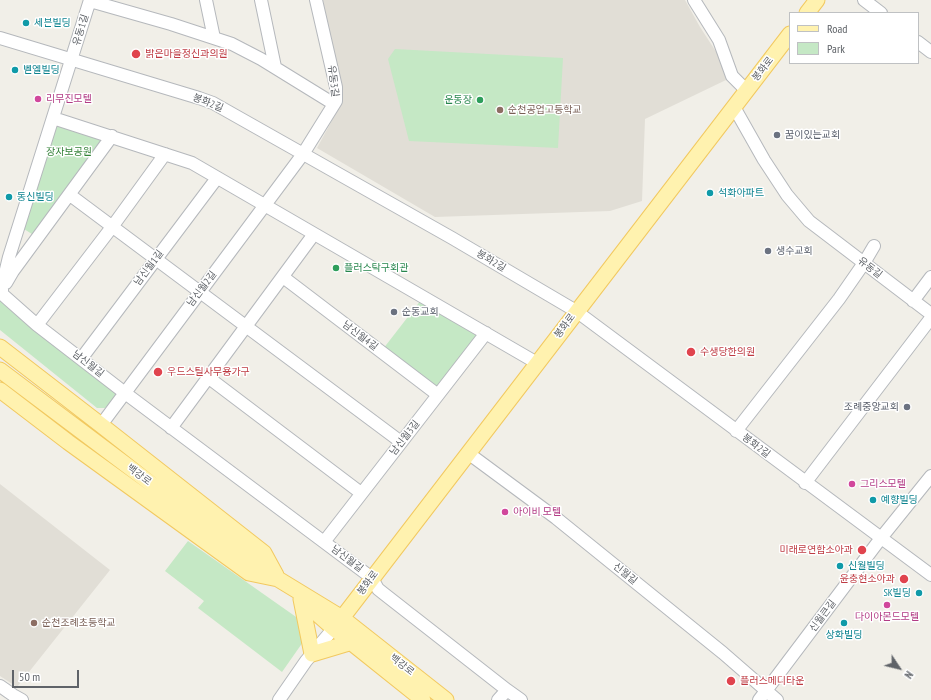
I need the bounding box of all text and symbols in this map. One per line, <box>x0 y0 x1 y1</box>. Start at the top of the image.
legend <box>789 12 919 64</box>
street label: 유동1길 <box>71 13 91 47</box>
place label: 세븐빌딩 <box>34 17 71 29</box>
marker: 세븐빌딩 <box>21 18 31 28</box>
text: Road <box>827 21 847 36</box>
text: Park <box>827 41 845 56</box>
marker: 밝은마을정신과의원 <box>130 48 142 60</box>
place label: 밝은마을정신과의원 <box>145 48 228 60</box>
street label: 봉화로 <box>750 54 776 84</box>
place label: 벧엘빌딩 <box>23 64 60 76</box>
street label: 유동3길 <box>325 64 341 98</box>
marker: 벧엘빌딩 <box>10 65 20 75</box>
street label: 봉화2길 <box>191 91 225 115</box>
place label: 리무진모텔 <box>46 93 92 105</box>
marker: 리무진모텔 <box>33 94 43 104</box>
place label: 운동장 <box>444 94 472 106</box>
marker: 운동장 <box>475 95 485 105</box>
place label: 순천공업고등학교 <box>508 104 582 116</box>
marker: 순천공업고등학교 <box>495 105 505 115</box>
place label: 꿈이있는교회 <box>785 129 840 141</box>
marker: 꿈이있는교회 <box>772 130 782 140</box>
park label: 장자보공원 <box>46 146 92 158</box>
place label: 석화아파트 <box>718 187 764 199</box>
marker: 석화아파트 <box>705 188 715 198</box>
place label: 동신빌딩 <box>17 191 54 203</box>
marker: 동신빌딩 <box>4 192 14 202</box>
place label: 생수교회 <box>776 245 813 257</box>
marker: 생수교회 <box>763 246 773 256</box>
street label: 남신월1길 <box>132 248 166 288</box>
street label: 봉화2길 <box>474 248 508 274</box>
street label: 유동길 <box>855 255 885 281</box>
place label: 플러스탁구회관 <box>344 262 408 274</box>
marker: 플러스탁구회관 <box>331 263 341 273</box>
street label: 남신월2길 <box>185 269 219 309</box>
place label: 순동교회 <box>402 306 439 318</box>
marker: 순동교회 <box>389 307 399 317</box>
street label: 봉화로 <box>552 311 578 341</box>
street label: 남신월4길 <box>340 319 380 353</box>
marker: 수생당한의원 <box>685 346 697 358</box>
place label: 수생당한의원 <box>700 346 755 358</box>
street label: 남신월길 <box>70 348 106 380</box>
marker: 우드스틸사무용가구 <box>152 366 164 378</box>
place label: 우드스틸사무용가구 <box>167 366 250 378</box>
place label: 조례중앙교회 <box>844 401 899 413</box>
marker: 조례중앙교회 <box>902 402 912 412</box>
street label: 남신월3길 <box>388 418 422 458</box>
street label: 봉화2길 <box>740 432 772 460</box>
street label: 백강로 <box>124 462 154 488</box>
place label: 그리스모텔 <box>860 478 906 490</box>
marker: 그리스모텔 <box>847 479 857 489</box>
place label: 예향빌딩 <box>881 494 918 506</box>
marker: 예향빌딩 <box>868 495 878 505</box>
place label: 아이비 모텔 <box>513 506 561 518</box>
marker: 아이비 모텔 <box>500 507 510 517</box>
street label: 남신월길 <box>329 543 365 575</box>
place label: 미래로연합소아과 <box>779 544 853 556</box>
marker: 미래로연합소아과 <box>856 544 868 556</box>
place label: 신월빌딩 <box>848 560 885 572</box>
street label: 신월길 <box>610 561 640 587</box>
marker: 신월빌딩 <box>835 561 845 571</box>
street label: 봉화로 <box>355 568 381 598</box>
place label: 윤충현소아과 <box>840 573 895 585</box>
marker: 윤충현소아과 <box>898 573 910 585</box>
place label: SK빌딩 <box>883 587 911 599</box>
marker: SK빌딩 <box>914 588 924 598</box>
street label: 신월큰길 <box>807 598 839 634</box>
marker: 다이아몬드모텔 <box>882 600 892 610</box>
place label: 다이아몬드모텔 <box>855 611 919 623</box>
place label: 순천조례초등학교 <box>42 617 116 629</box>
marker: 순천조례초등학교 <box>29 618 39 628</box>
marker: 상화빌딩 <box>839 618 849 628</box>
place label: 상화빌딩 <box>826 629 862 641</box>
north arrow <box>879 648 919 688</box>
street label: 백강로 <box>387 652 417 678</box>
scale bar <box>14 662 81 688</box>
text: N <box>901 668 916 681</box>
text: 50 m <box>19 669 40 684</box>
marker: 플러스메디타운 <box>725 675 737 687</box>
place label: 플러스메디타운 <box>740 675 804 687</box>

